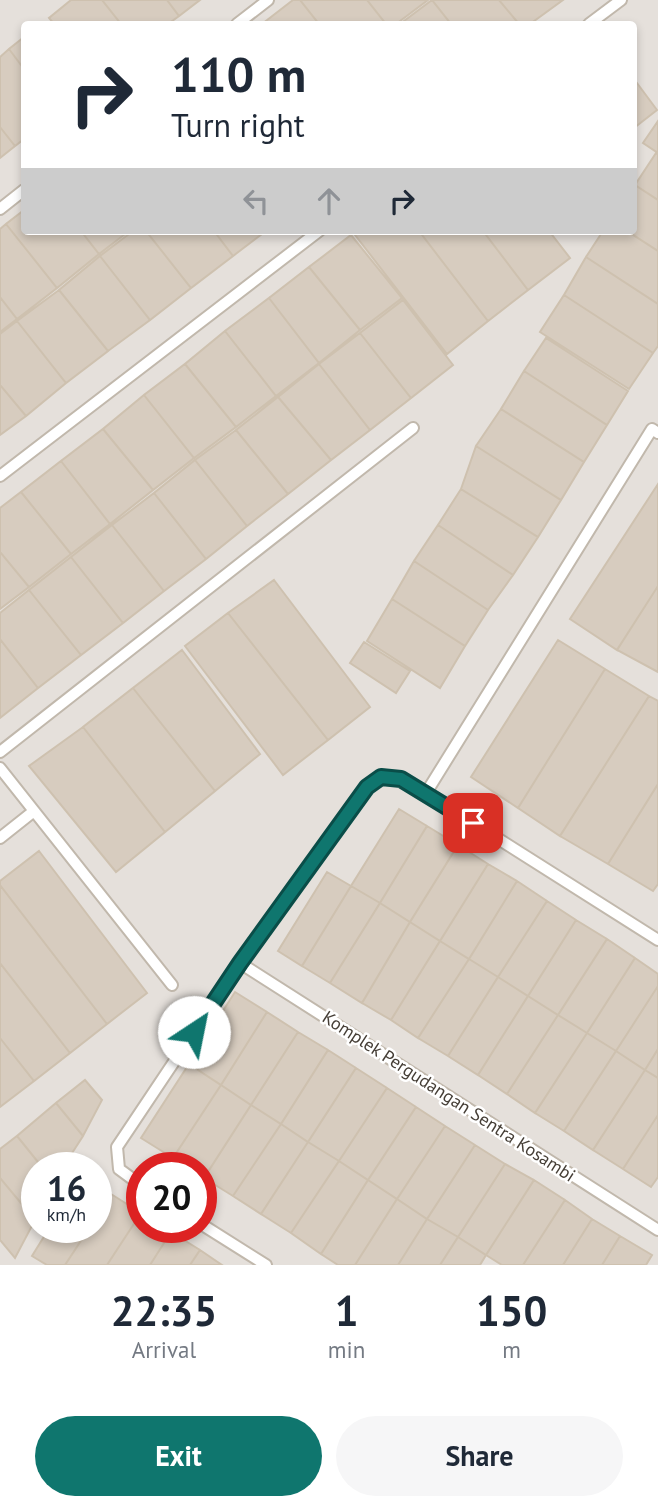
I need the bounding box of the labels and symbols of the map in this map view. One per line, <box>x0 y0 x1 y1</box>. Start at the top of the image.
pin <box>443 793 503 853</box>
position arrow <box>157 995 231 1069</box>
street label: Komplek Pergudangan Sentra Kosambi <box>318 1005 580 1187</box>
speed limit sign: 20 <box>126 1152 217 1243</box>

